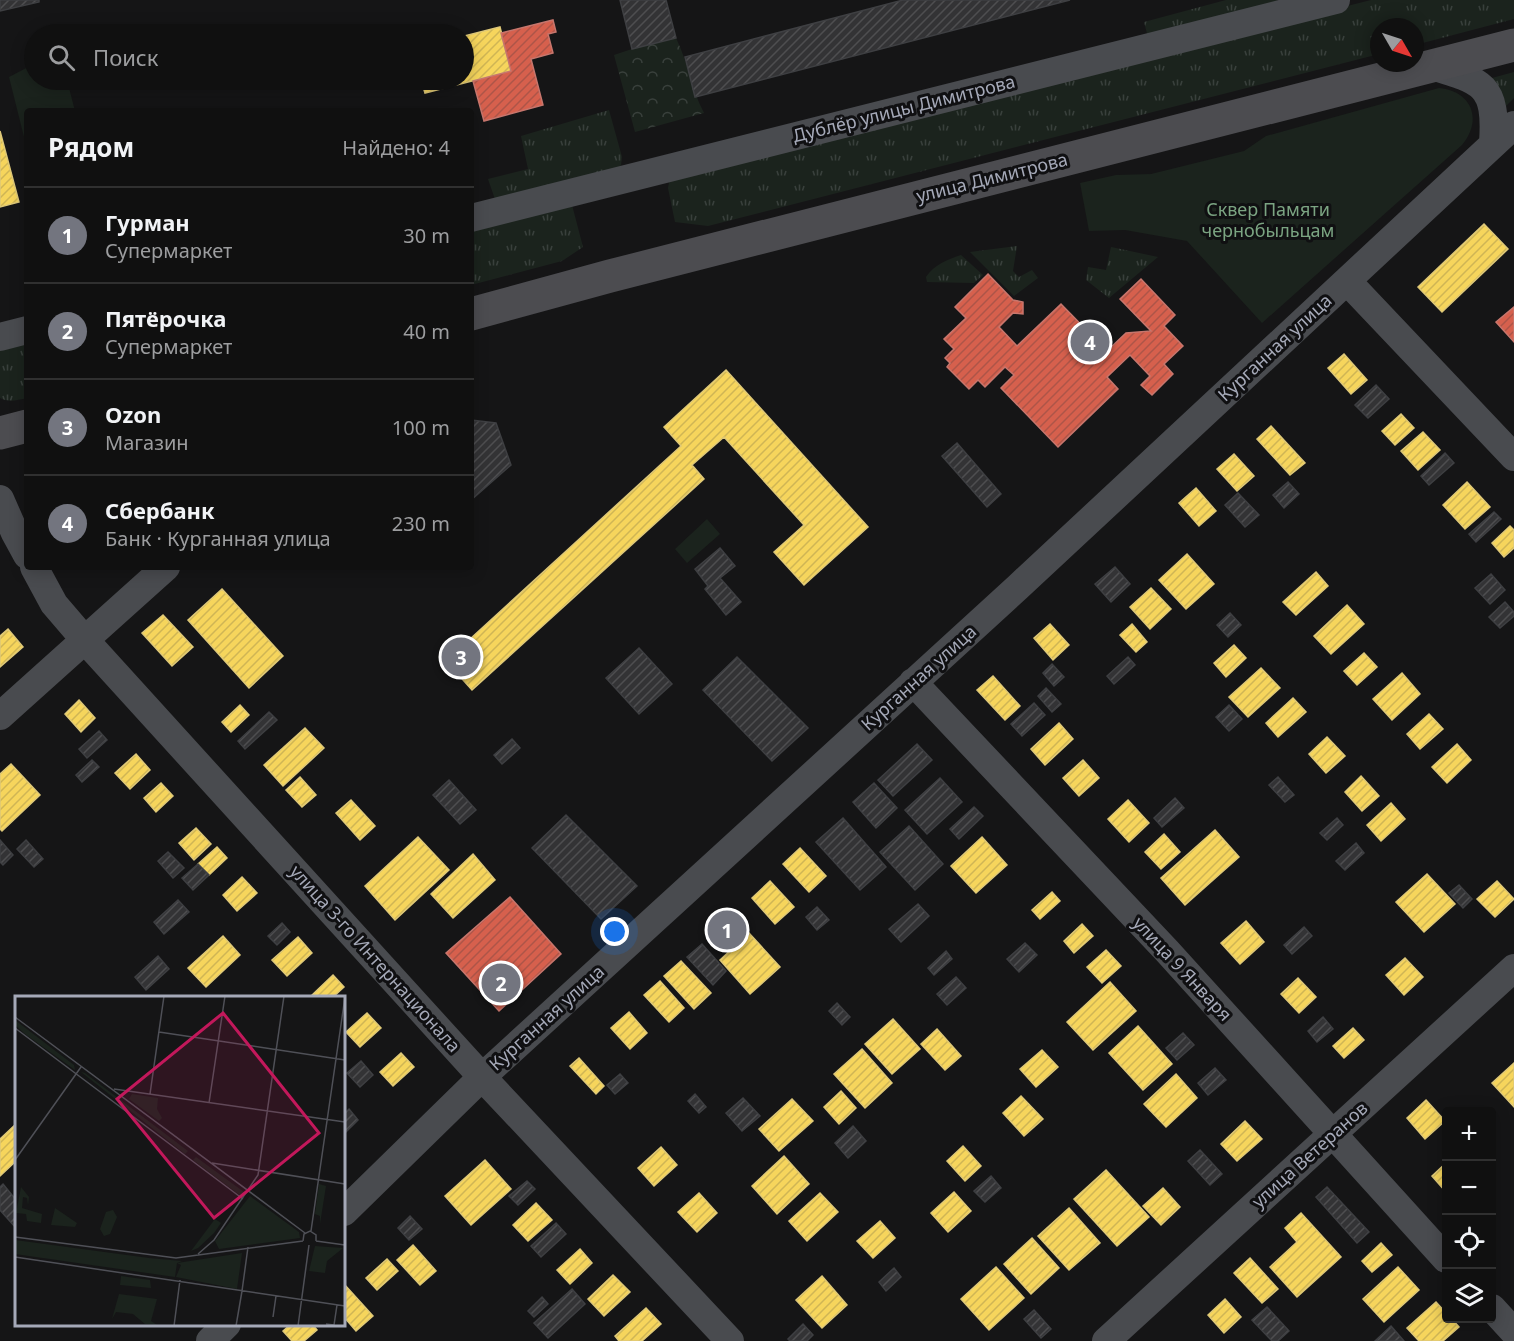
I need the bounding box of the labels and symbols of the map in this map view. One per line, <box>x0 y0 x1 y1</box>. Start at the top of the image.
north arrow <box>1370 18 1424 72</box>
street label: Дублёр улицы Димитрова <box>790 69 1018 147</box>
street label: улица Димитрова <box>914 147 1070 207</box>
park label: Сквер Памяти чернобыльцам <box>1202 197 1334 242</box>
street label: Курганная улица <box>1212 288 1336 406</box>
pin: 4 <box>1070 320 1110 364</box>
street label: Курганная улица <box>856 619 981 735</box>
pin: 3 <box>442 634 480 680</box>
street label: улица 3-го Интернационала <box>285 860 466 1057</box>
pin: 1 <box>708 908 746 952</box>
street label: улица 9 Января <box>1128 911 1237 1026</box>
your location <box>600 917 629 946</box>
street label: Курганная улица <box>484 959 609 1075</box>
pin: 2 <box>482 960 520 1006</box>
inset map <box>15 996 345 1326</box>
street label: улица Ветеранов <box>1246 1096 1372 1213</box>

